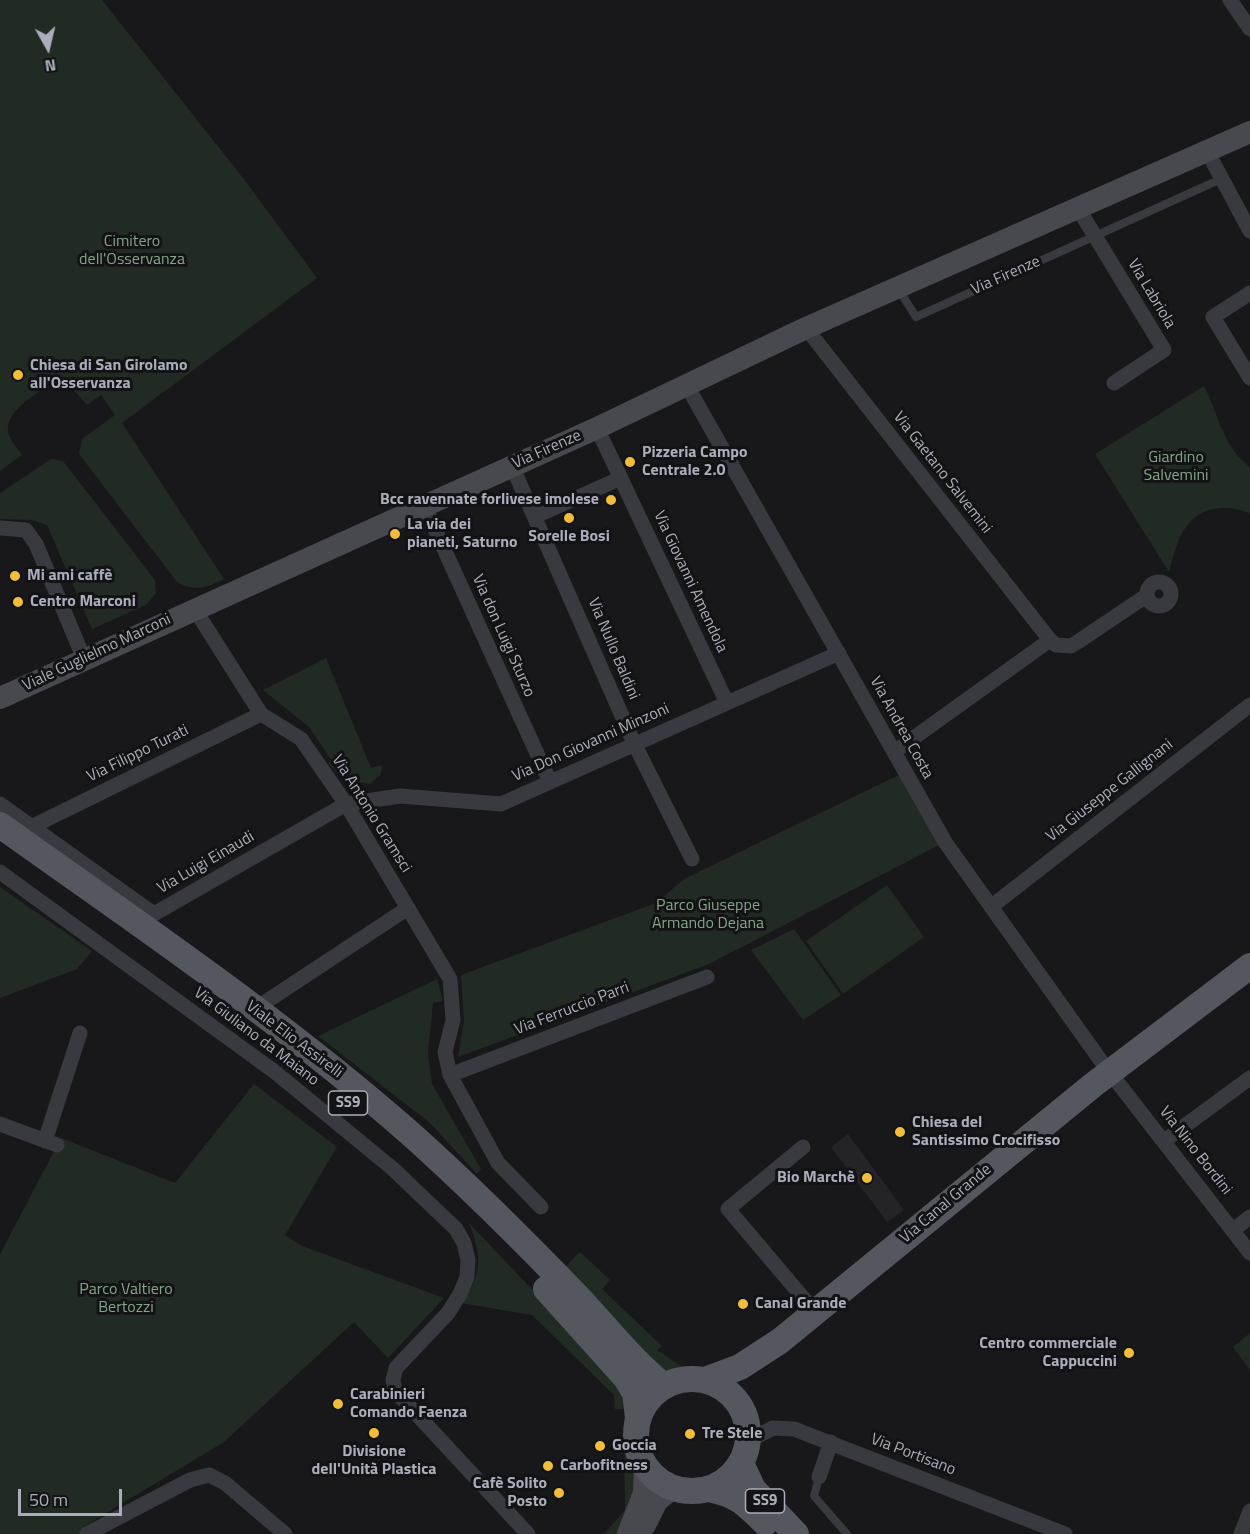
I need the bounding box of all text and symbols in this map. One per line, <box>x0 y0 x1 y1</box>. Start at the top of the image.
north arrow <box>18 18 78 78</box>
text: N <box>43 53 58 78</box>
park label: Cimitero dell'Osservanza <box>79 232 185 270</box>
street label: Via Firenze <box>968 252 1044 300</box>
street label: Via Labriola <box>1123 256 1179 332</box>
place label: Chiesa di San Girolamo all'Osservanza <box>30 356 188 394</box>
marker: Chiesa di San Girolamo all'Osservanza <box>11 368 25 382</box>
street label: Via Gaetano Salvemini <box>888 408 996 538</box>
street label: Via Firenze <box>509 426 585 474</box>
place label: Pizzeria Campo Centrale 2.0 <box>642 443 748 481</box>
park label: Giardino Salvemini <box>1144 448 1208 486</box>
marker: Pizzeria Campo Centrale 2.0 <box>623 455 637 469</box>
place label: Bcc ravennate forlivese imolese <box>380 490 599 510</box>
marker: Bcc ravennate forlivese imolese <box>604 493 618 507</box>
street label: Via Giovanni Amendola <box>649 508 731 656</box>
marker: Sorelle Bosi <box>562 511 576 525</box>
place label: La via dei pianeti, Saturno <box>407 515 518 553</box>
marker: La via dei pianeti, Saturno <box>388 527 402 541</box>
place label: Sorelle Bosi <box>528 527 610 547</box>
place label: Mi ami caffè <box>27 566 112 586</box>
marker: Mi ami caffè <box>8 569 22 583</box>
street label: Via don Luigi Sturzo <box>467 572 539 700</box>
place label: Centro Marconi <box>30 592 136 612</box>
marker: Centro Marconi <box>11 595 25 609</box>
street label: Via Nullo Baldini <box>583 595 643 703</box>
street label: Viale Guglielmo Marconi <box>20 610 174 696</box>
street label: Via Andrea Costa <box>865 673 937 783</box>
street label: Via Don Giovanni Minzoni <box>509 700 673 786</box>
street label: Via Filippo Turati <box>84 721 192 787</box>
street label: Via Giuseppe Gallignani <box>1043 735 1177 847</box>
street label: Via Antonio Gramsci <box>327 752 415 876</box>
street label: Via Luigi Einaudi <box>154 828 258 898</box>
park label: Parco Giuseppe Armando Dejana <box>652 896 764 934</box>
street label: Via Ferruccio Parri <box>512 978 632 1040</box>
street label: Via Giuliano da Maiano <box>190 984 322 1090</box>
street label: Viale Elio Assirelli <box>242 997 346 1083</box>
road number: SS9 <box>328 1091 368 1115</box>
street label: Via Nino Bordini <box>1155 1103 1235 1199</box>
place label: Chiesa del Santissimo Crocifisso <box>912 1113 1060 1151</box>
marker: Chiesa del Santissimo Crocifisso <box>893 1125 907 1139</box>
street label: Via Canal Grande <box>896 1160 996 1248</box>
place label: Bio Marchè <box>777 1168 855 1188</box>
marker: Bio Marchè <box>860 1171 874 1185</box>
park label: Parco Valtiero Bertozzi <box>79 1280 173 1318</box>
place label: Canal Grande <box>755 1294 846 1314</box>
marker: Canal Grande <box>736 1297 750 1311</box>
place label: Centro commerciale Cappuccini <box>979 1334 1117 1372</box>
marker: Centro commerciale Cappuccini <box>1122 1346 1136 1360</box>
place label: Carabinieri Comando Faenza <box>350 1385 467 1423</box>
marker: Carabinieri Comando Faenza <box>331 1397 345 1411</box>
place label: Tre Stele <box>702 1424 762 1444</box>
marker: Divisione dell'Unità Plastica <box>367 1426 381 1440</box>
marker: Tre Stele <box>683 1427 697 1441</box>
street label: Via Portisano <box>868 1430 958 1480</box>
place label: Goccia <box>612 1436 657 1456</box>
marker: Goccia <box>593 1439 607 1453</box>
place label: Divisione dell'Unità Plastica <box>311 1442 437 1480</box>
place label: Carbofitness <box>560 1456 648 1476</box>
marker: Carbofitness <box>541 1459 555 1473</box>
place label: Cafè Solito Posto <box>473 1474 547 1512</box>
scale bar <box>21 1477 124 1515</box>
text: 50 m <box>29 1486 68 1513</box>
marker: Cafè Solito Posto <box>552 1486 566 1500</box>
road number: SS9 <box>746 1489 784 1513</box>

